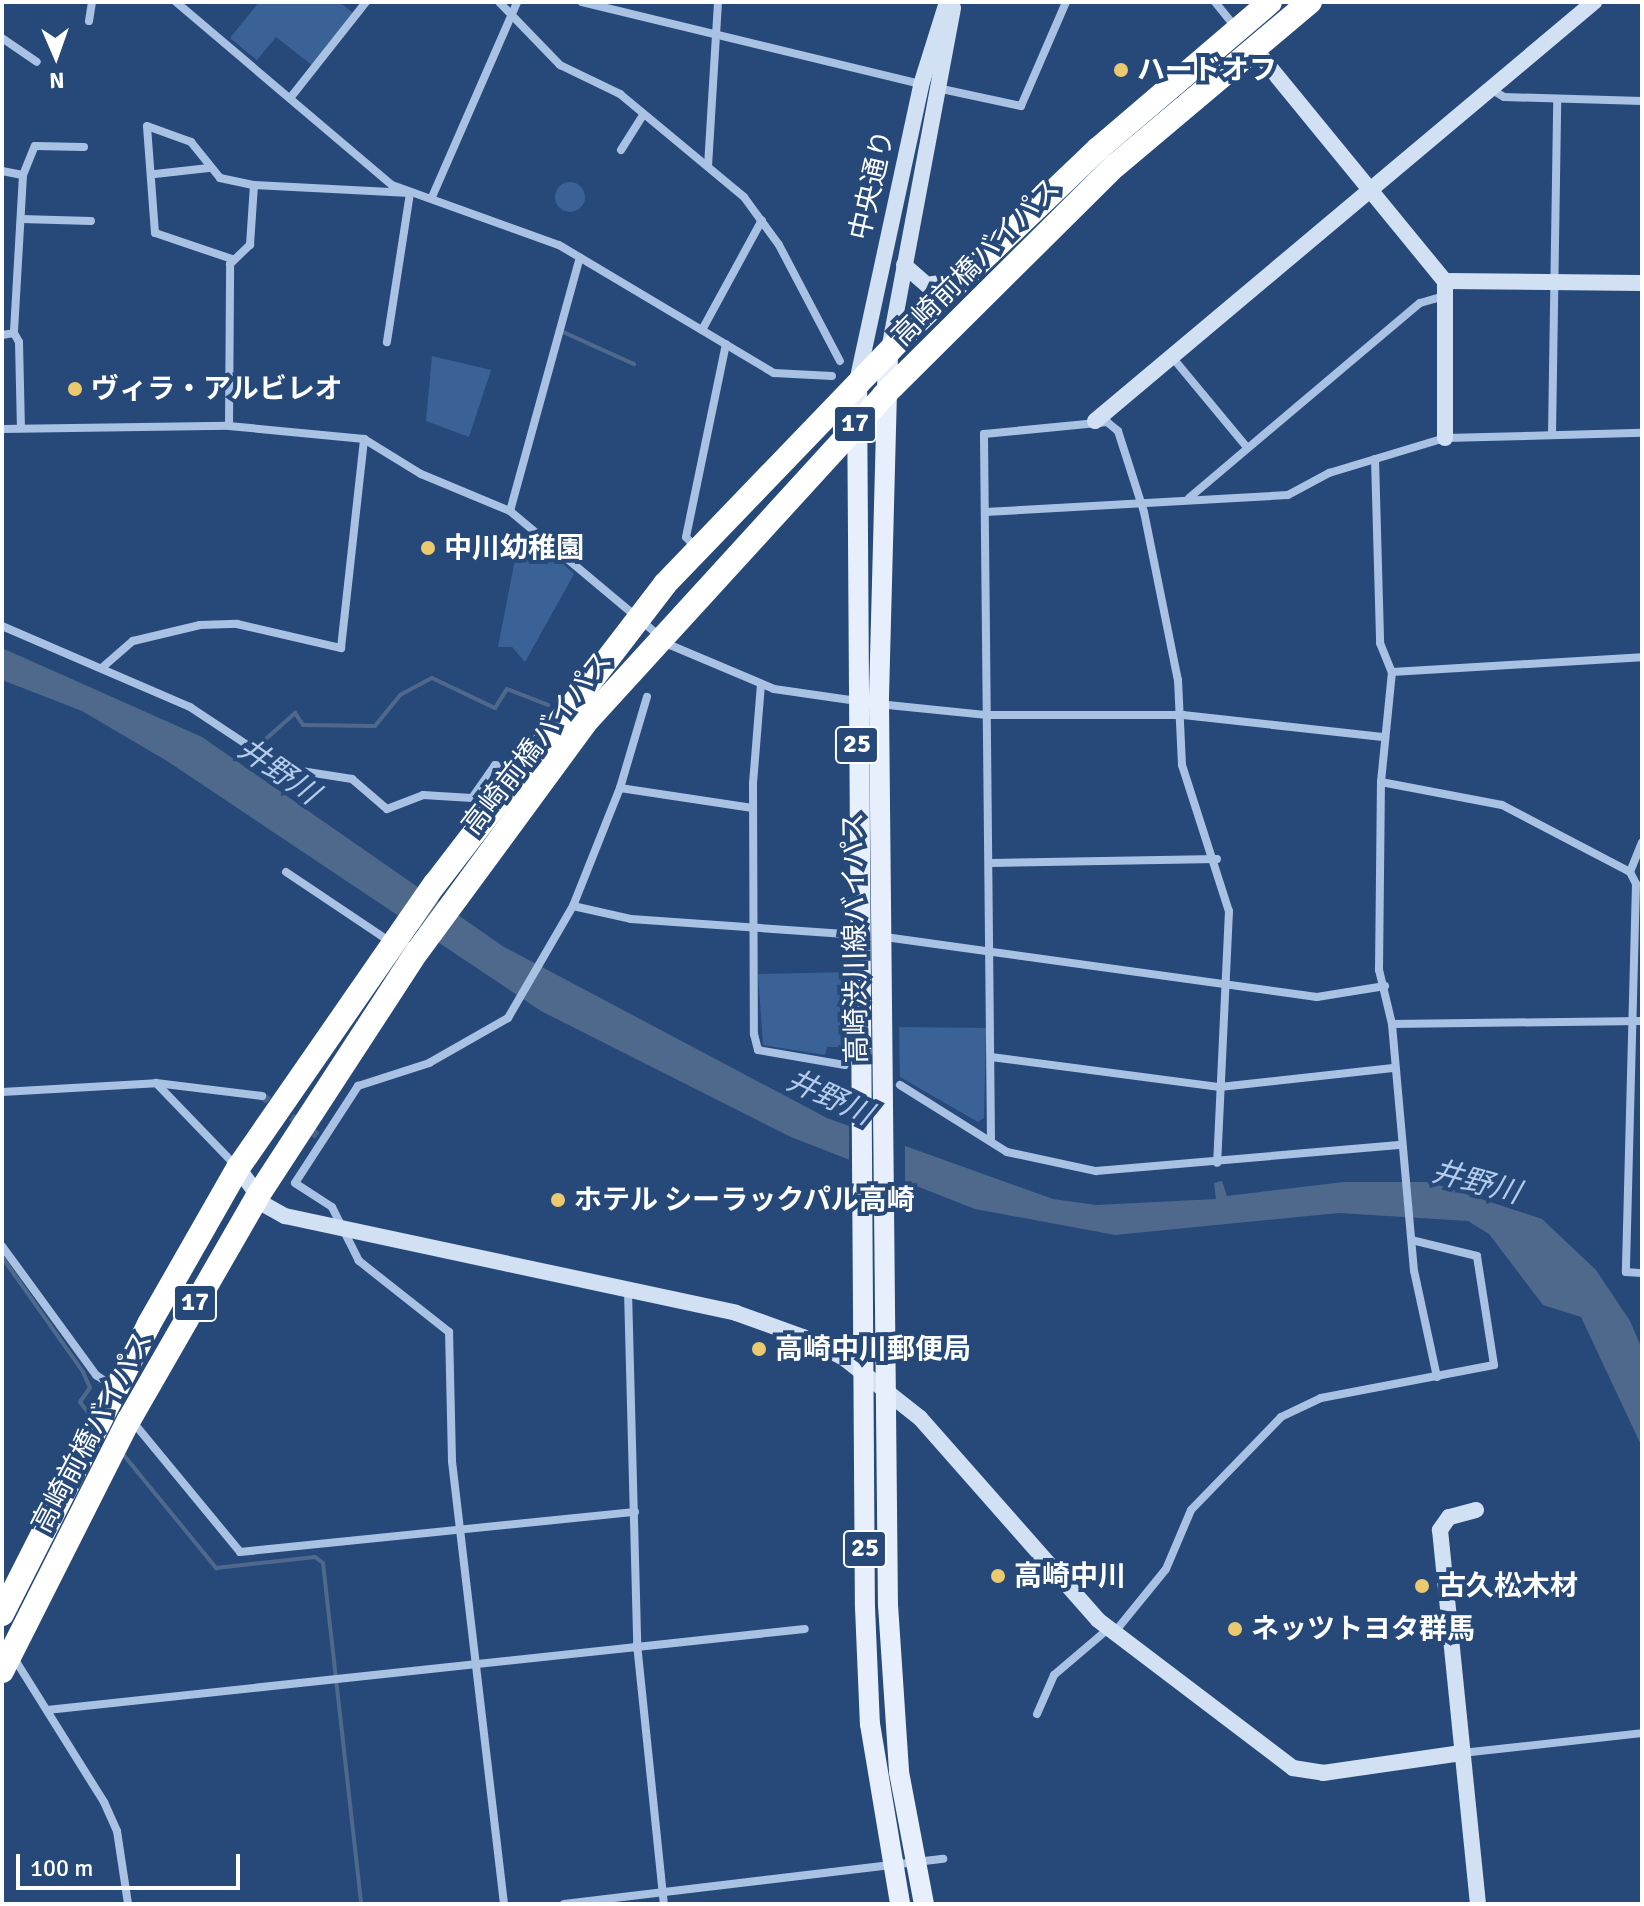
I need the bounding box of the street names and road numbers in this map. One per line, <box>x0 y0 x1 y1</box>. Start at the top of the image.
street label: 中央通り <box>843 127 901 243</box>
street label: 高崎前橋バイパス <box>885 171 1067 353</box>
road number: 17 <box>831 402 879 446</box>
street label: 高崎前橋バイパス <box>455 644 619 842</box>
road number: 25 <box>833 723 881 767</box>
street label: 高崎渋川線バイパス <box>836 812 874 1064</box>
road number: 17 <box>171 1281 219 1325</box>
street label: 高崎前橋バイパス <box>25 1325 159 1539</box>
road number: 25 <box>841 1527 889 1571</box>

